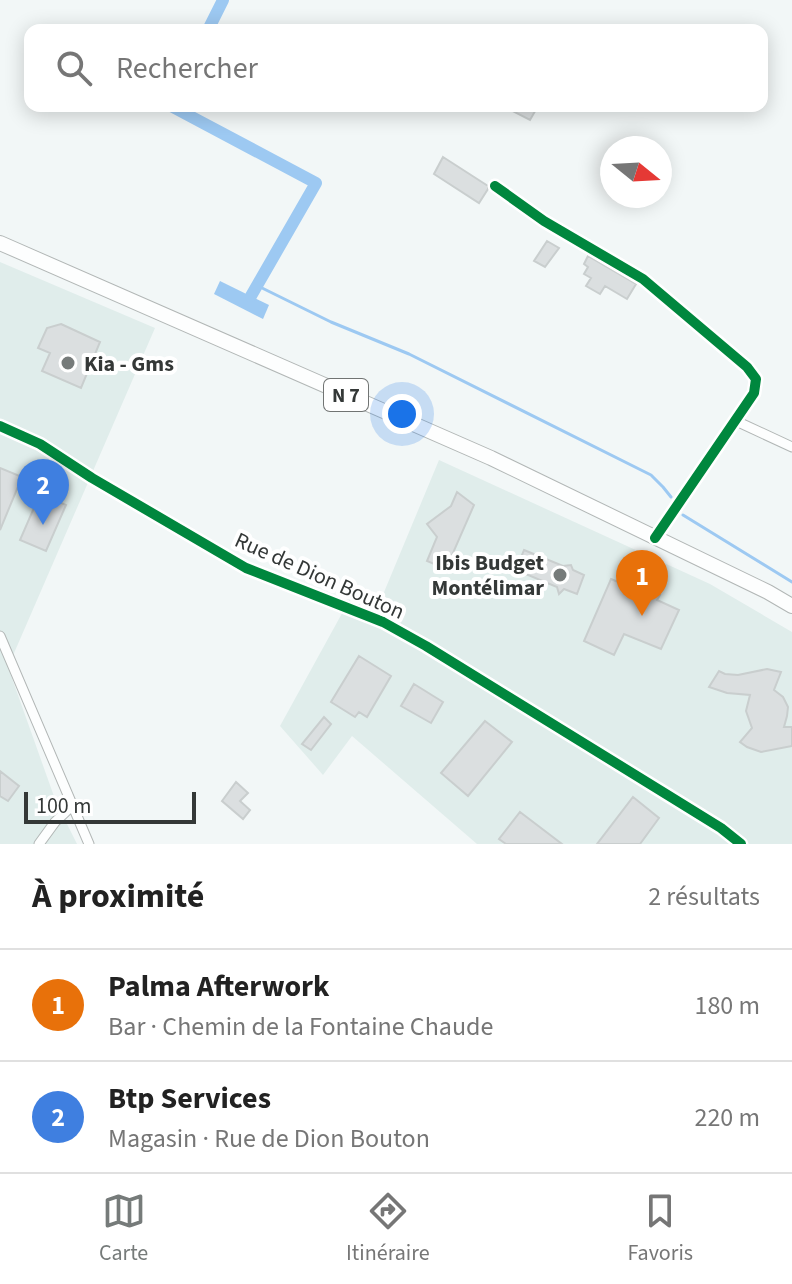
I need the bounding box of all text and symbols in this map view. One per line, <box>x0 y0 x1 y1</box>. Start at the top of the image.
search box <box>24 24 768 112</box>
icon: search <box>52 46 96 90</box>
text: Rechercher <box>116 47 258 90</box>
north arrow <box>600 136 672 208</box>
place label: Kia - Gms <box>84 348 174 380</box>
marker: Kia - Gms <box>59 354 77 372</box>
road number: N 7 <box>324 379 368 411</box>
your location <box>382 394 422 434</box>
pin: 2 <box>17 459 69 525</box>
street label: Rue de Dion Bouton <box>230 524 409 628</box>
place label: Ibis Budget Montélimar <box>431 547 545 604</box>
pin: 1 <box>616 550 668 616</box>
marker: Ibis Budget Montélimar <box>551 566 569 584</box>
scale bar <box>24 788 196 824</box>
text: 100 m <box>36 790 91 822</box>
text: À proximité <box>32 872 204 921</box>
text: 2 résultats <box>648 878 760 915</box>
text: Palma Afterwork <box>108 965 329 1008</box>
text: 1 <box>51 987 65 1024</box>
text: 180 m <box>694 987 760 1024</box>
text: Bar · Chemin de la Fontaine Chaude <box>108 1008 493 1045</box>
text: Btp Services <box>108 1077 271 1120</box>
text: 2 <box>51 1099 65 1136</box>
text: 220 m <box>694 1099 760 1136</box>
text: Magasin · Rue de Dion Bouton <box>108 1120 430 1157</box>
tab: Carte <box>99 1189 148 1269</box>
tab: Itinéraire <box>346 1189 430 1269</box>
tab: Favoris <box>627 1189 693 1269</box>

